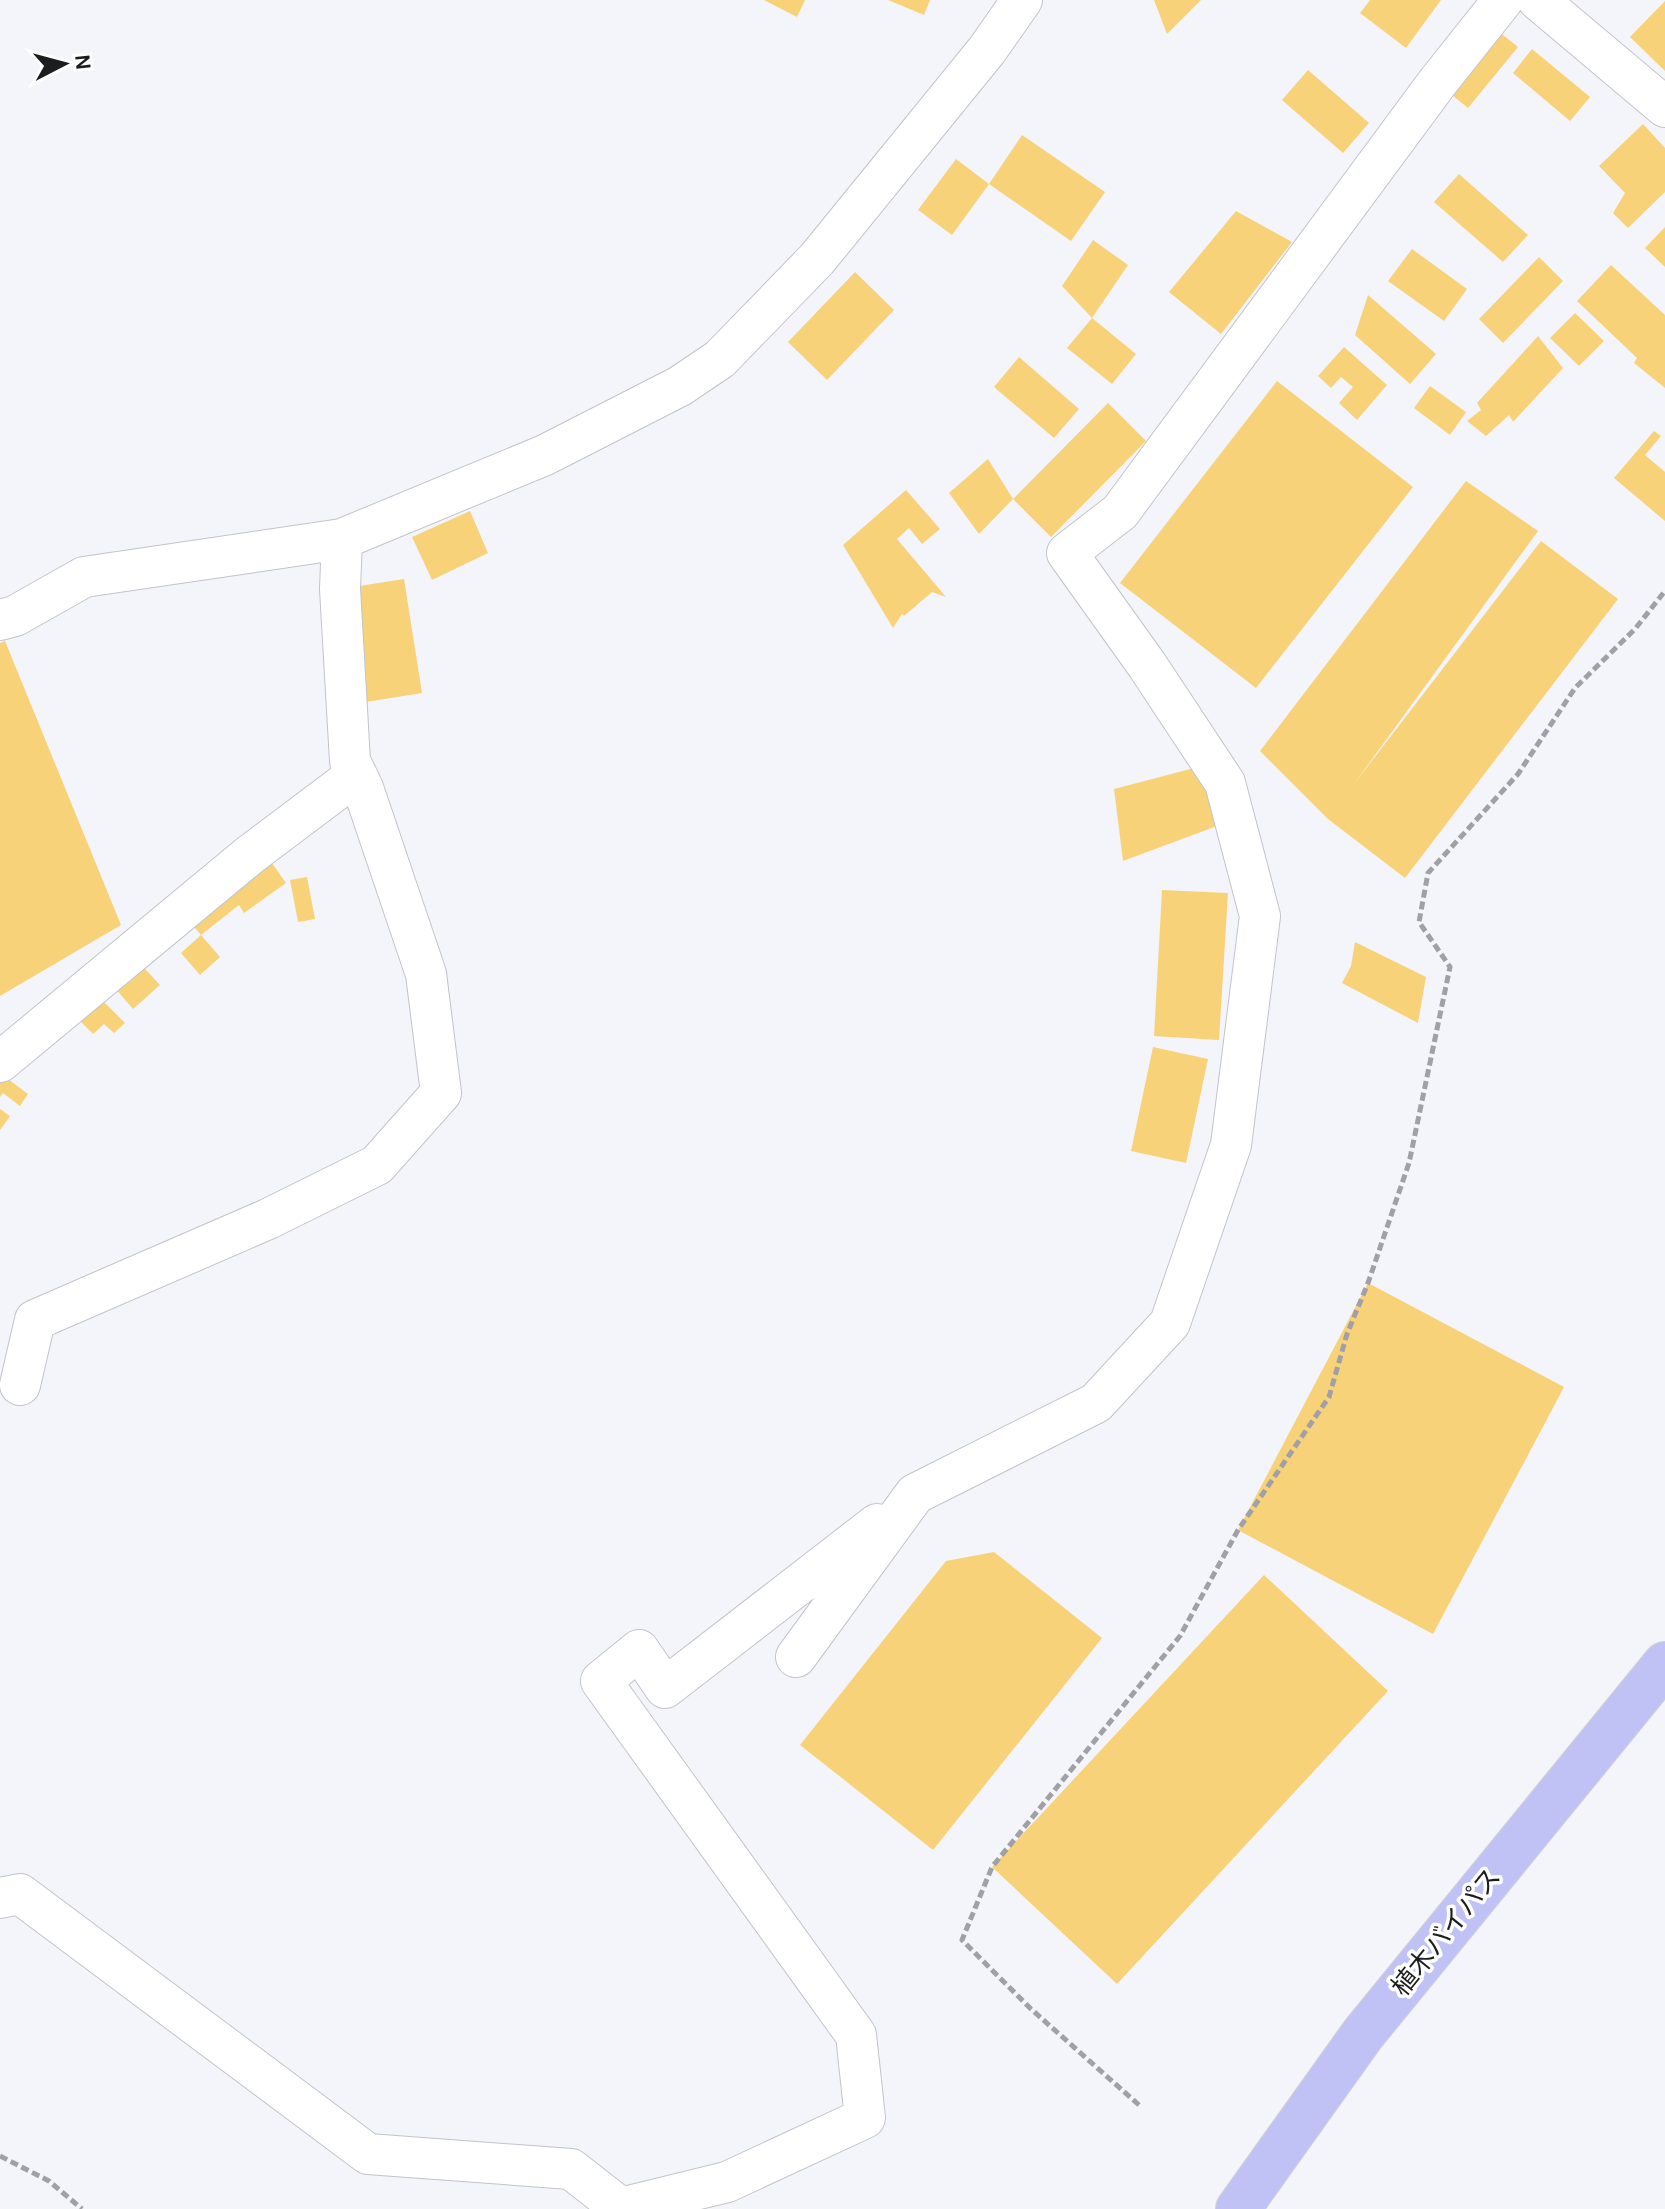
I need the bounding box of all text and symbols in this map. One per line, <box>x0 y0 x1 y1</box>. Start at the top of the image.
north arrow <box>24 24 104 104</box>
text: N <box>69 53 97 71</box>
street label: 植木バイパス <box>1385 1862 1507 2002</box>

